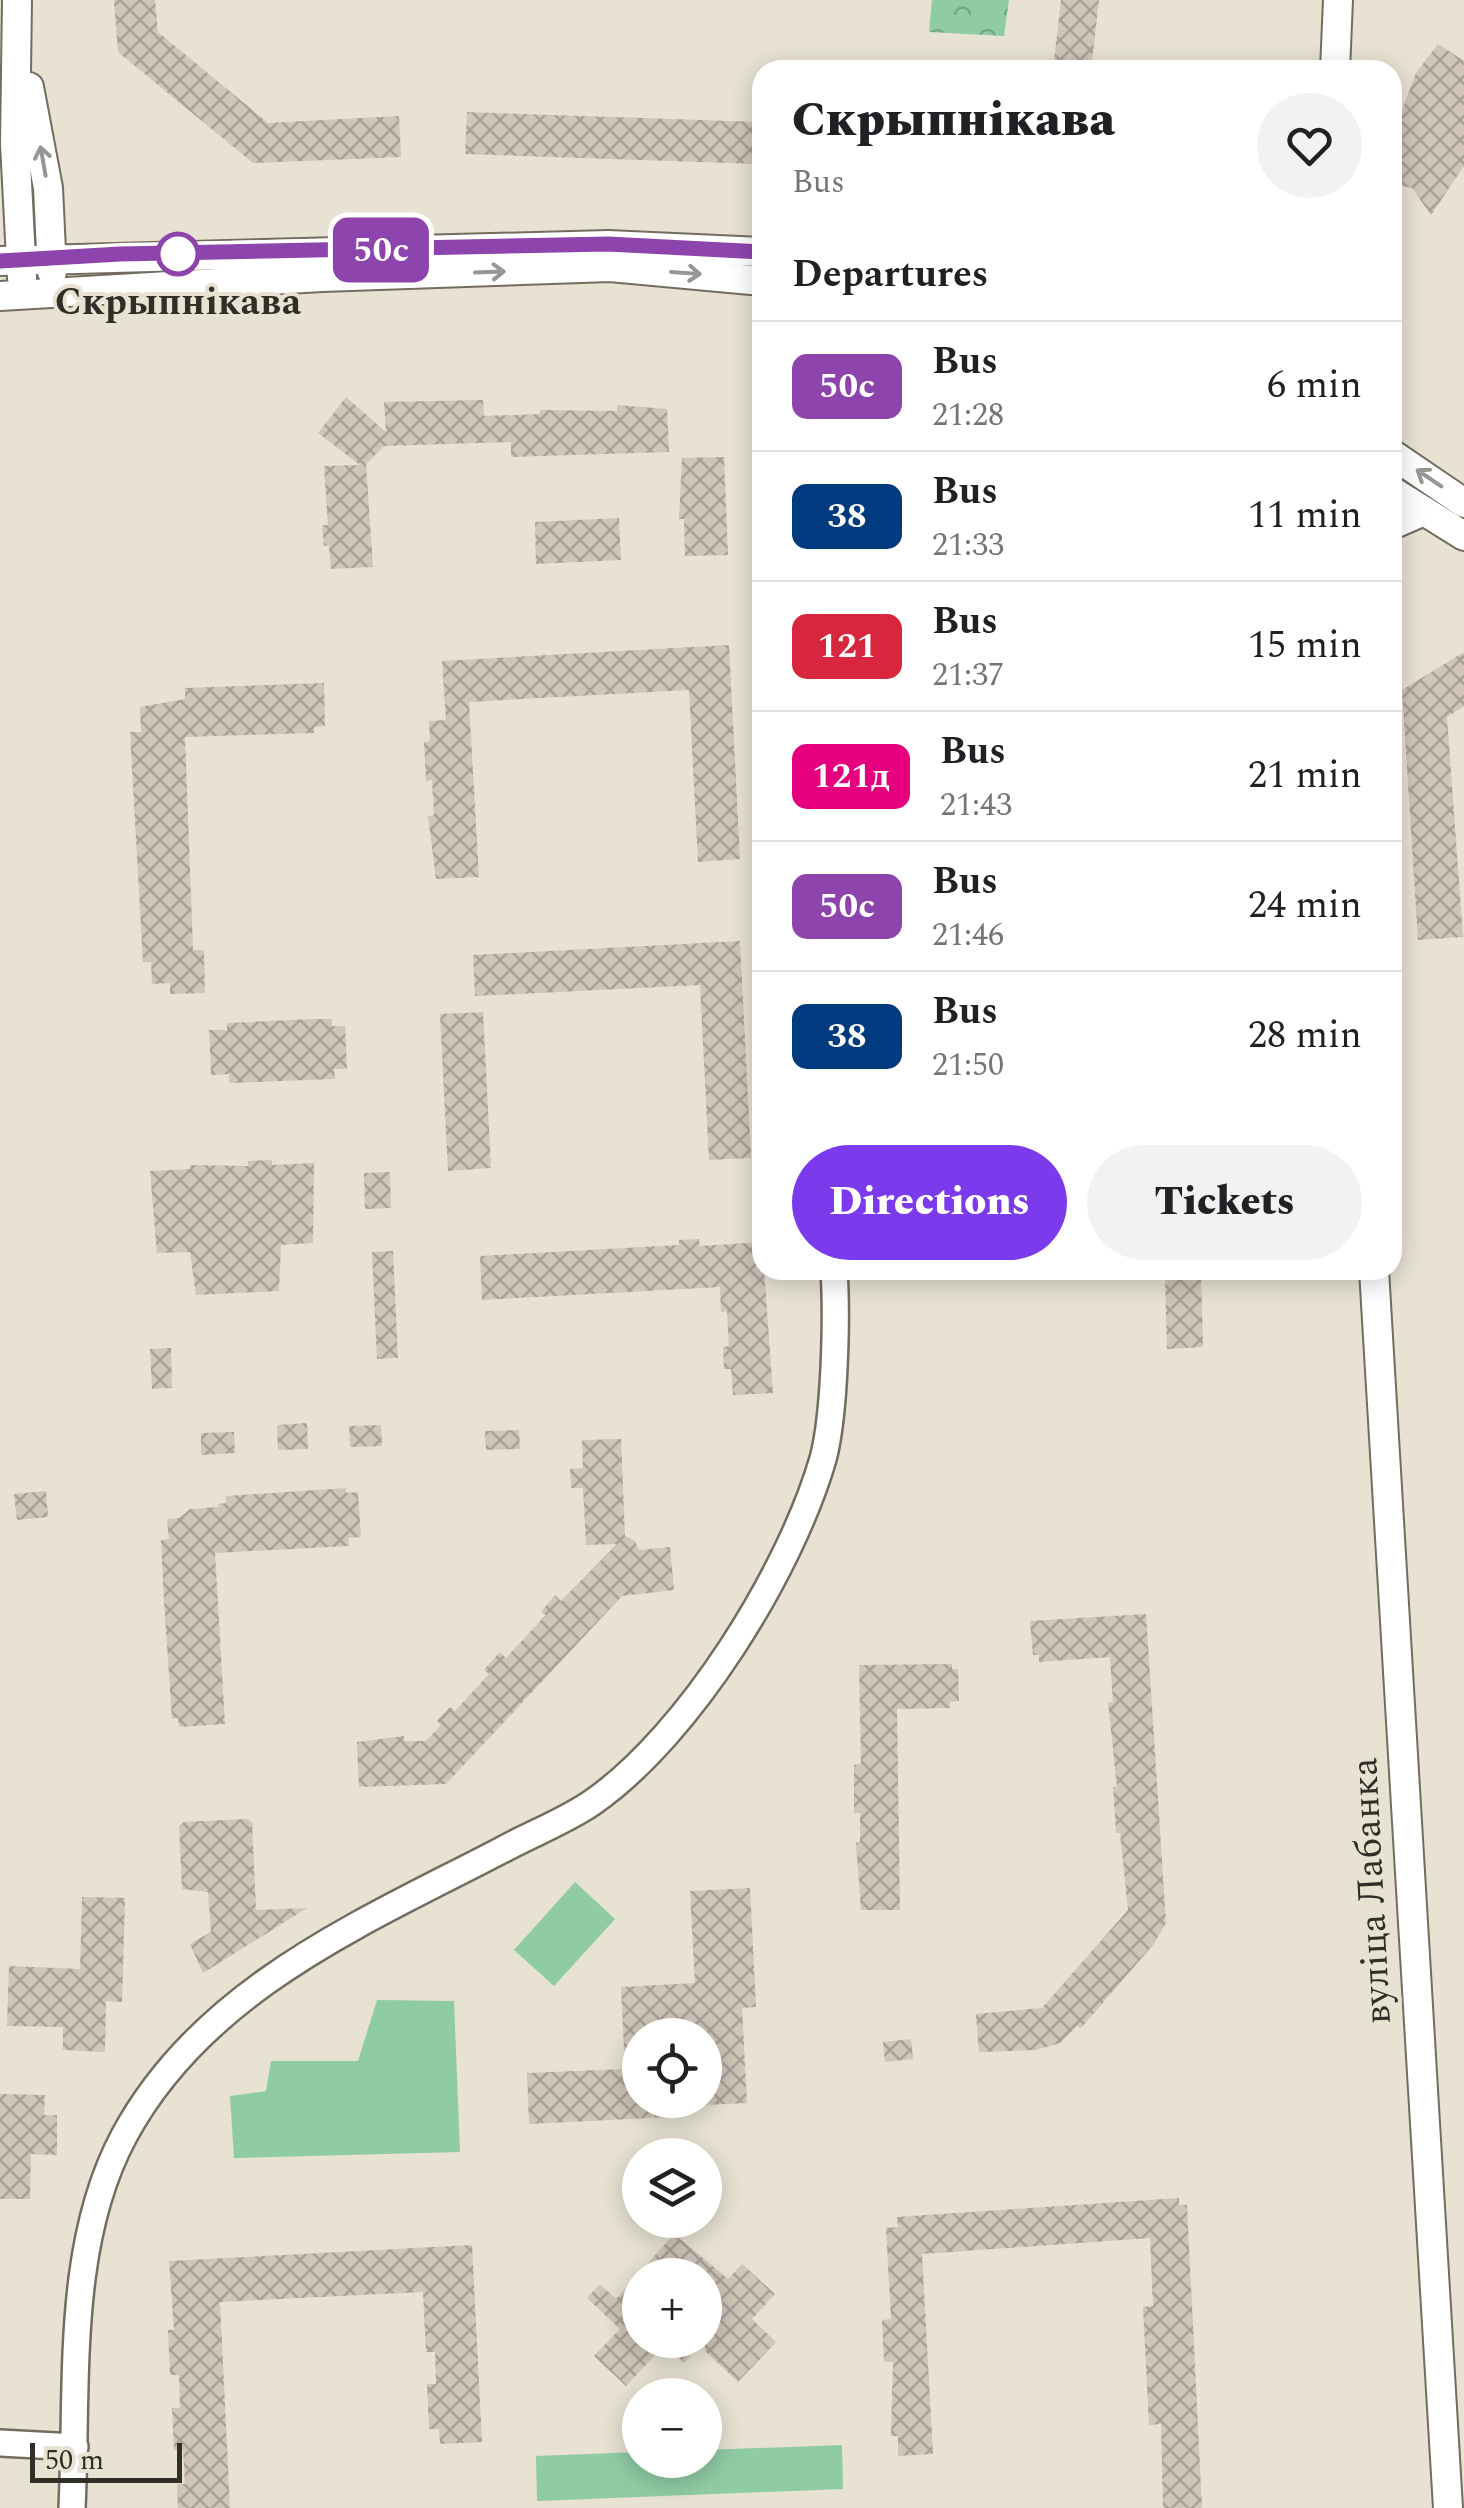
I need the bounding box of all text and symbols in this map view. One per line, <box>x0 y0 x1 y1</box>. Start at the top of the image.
text: Скрыпнікава <box>792 84 1115 157</box>
button: heart <box>1257 93 1362 198</box>
one-way arrow <box>33 145 52 177</box>
text: Bus <box>792 158 845 207</box>
line badge: 50с <box>324 218 438 282</box>
text: 50с <box>353 224 409 277</box>
marker: Скрыпнікава <box>157 233 199 275</box>
text: Departures <box>792 246 988 304</box>
one-way arrow <box>473 262 505 281</box>
one-way arrow <box>670 264 702 283</box>
place label: Скрыпнікава <box>55 274 302 332</box>
text: Bus <box>932 333 998 391</box>
text: 6 min <box>1267 357 1362 415</box>
text: 50с <box>819 360 875 413</box>
text: 21:28 <box>932 391 1004 440</box>
text: Bus <box>932 463 998 521</box>
one-way arrow <box>1415 468 1443 489</box>
text: 11 min <box>1248 487 1362 545</box>
text: 38 <box>827 490 867 543</box>
text: 21:33 <box>932 521 1004 570</box>
text: Bus <box>932 593 998 651</box>
text: 15 min <box>1248 617 1362 675</box>
text: 121 <box>818 620 876 673</box>
text: 21:37 <box>932 651 1004 700</box>
text: Bus <box>940 723 1006 781</box>
text: 21 min <box>1248 747 1362 805</box>
text: 121д <box>812 750 890 803</box>
text: 21:43 <box>940 781 1012 830</box>
text: Bus <box>932 853 998 911</box>
text: 24 min <box>1248 877 1362 935</box>
text: 50с <box>819 880 875 933</box>
text: 21:46 <box>932 911 1004 960</box>
text: Bus <box>932 983 998 1041</box>
text: 28 min <box>1248 1007 1362 1065</box>
text: 38 <box>827 1010 867 1063</box>
text: 21:50 <box>932 1041 1004 1090</box>
button: Directions <box>792 1145 1067 1260</box>
button: Tickets <box>1087 1145 1362 1260</box>
street label: вуліца Лабанка <box>1336 1756 1408 2026</box>
map controls <box>622 2018 722 2478</box>
button: locate <box>622 2018 722 2118</box>
button: layers <box>622 2138 722 2238</box>
button: + <box>622 2258 722 2358</box>
button: − <box>622 2378 722 2478</box>
scale bar <box>30 2438 182 2482</box>
text: 50 m <box>45 2439 104 2482</box>

